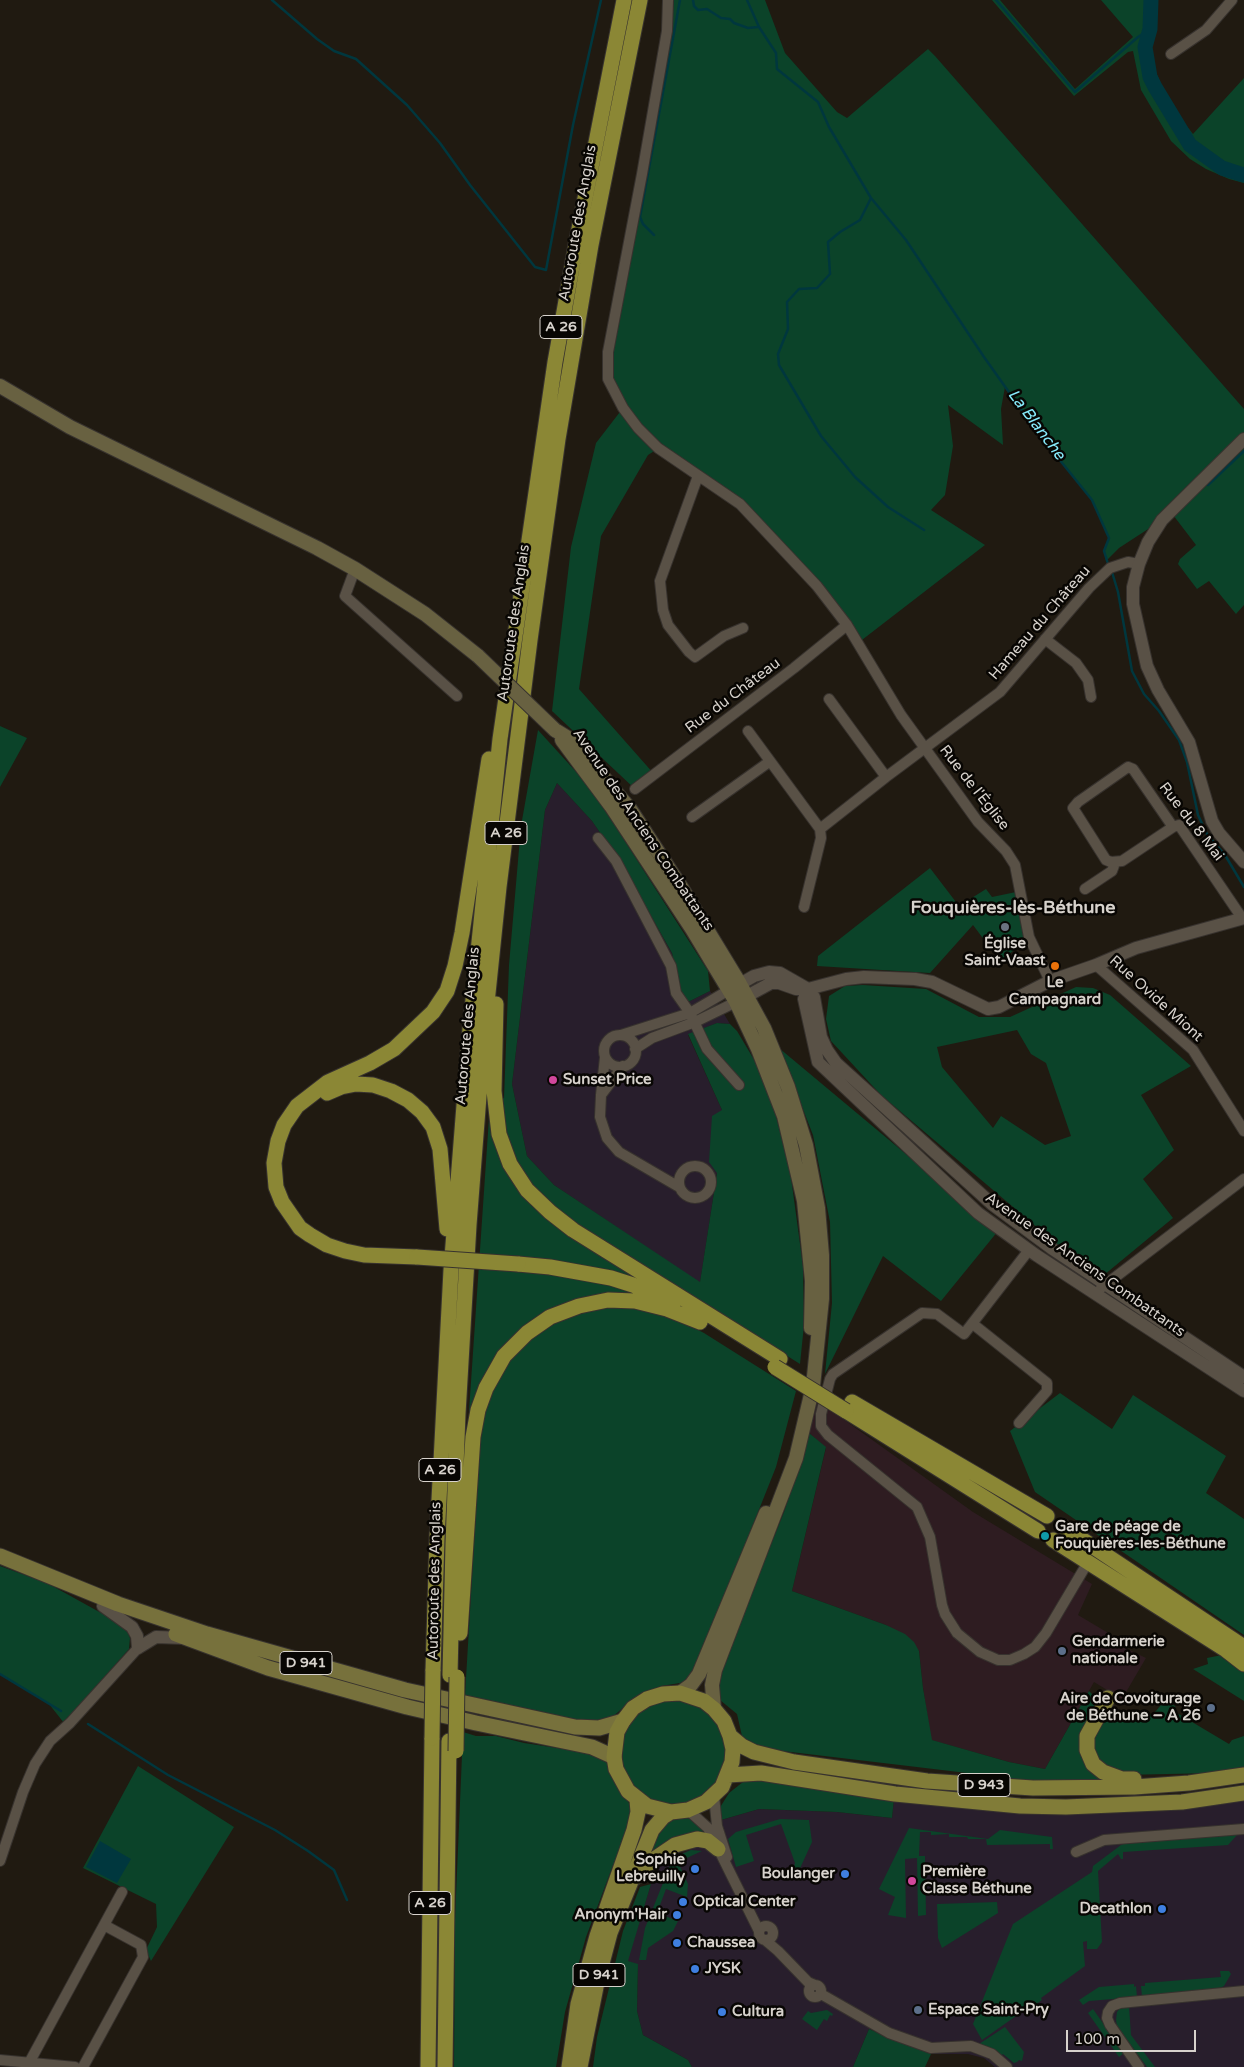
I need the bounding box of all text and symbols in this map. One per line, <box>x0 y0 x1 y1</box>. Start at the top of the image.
street label: Autoroute des Anglais <box>555 143 601 303</box>
road number: A 26 <box>540 316 582 338</box>
water label: La Blanche <box>1003 386 1069 464</box>
street label: Autoroute des Anglais <box>494 543 534 703</box>
street label: Hameau du Château <box>986 562 1094 684</box>
street label: Rue du Château <box>682 654 784 738</box>
street label: Avenue des Anciens Combattants <box>568 726 718 934</box>
street label: Rue de l'Église <box>935 742 1013 834</box>
street label: Rue du 8 Mai <box>1155 779 1227 865</box>
road number: A 26 <box>485 821 527 844</box>
district label: Fouquières-lès-Béthune <box>910 897 1116 919</box>
marker: Église Saint-Vaast <box>999 921 1011 933</box>
place label: Église Saint-Vaast <box>964 935 1046 970</box>
street label: Autoroute des Anglais <box>452 946 484 1106</box>
street label: Rue Ovide Miont <box>1105 952 1207 1046</box>
marker: Le Campagnard <box>1049 960 1061 972</box>
place label: Le Campagnard <box>1009 974 1101 1009</box>
place label: Sunset Price <box>563 1071 652 1089</box>
marker: Sunset Price <box>547 1074 559 1086</box>
street label: Avenue des Anciens Combattants <box>982 1189 1188 1341</box>
road number: A 26 <box>419 1458 461 1482</box>
street label: Autoroute des Anglais <box>425 1502 445 1660</box>
place label: Gare de péage de Fouquières-les-Béthune <box>1055 1518 1226 1553</box>
marker: Gare de péage de Fouquières-les-Béthune <box>1039 1530 1051 1542</box>
place label: Gendarmerie nationale <box>1072 1633 1165 1668</box>
marker: Gendarmerie nationale <box>1056 1645 1068 1657</box>
road number: D 941 <box>280 1652 332 1675</box>
place label: Aire de Covoiturage de Béthune − A 26 <box>1060 1690 1201 1725</box>
marker: Aire de Covoiturage de Béthune − A 26 <box>1205 1702 1217 1714</box>
road number: D 943 <box>958 1774 1010 1796</box>
place label: Sophie Lebreuilly <box>616 1851 685 1886</box>
marker: Sophie Lebreuilly <box>689 1863 701 1875</box>
place label: Première Classe Béthune <box>922 1863 1032 1898</box>
place label: Boulanger <box>761 1865 835 1883</box>
marker: Boulanger <box>839 1868 851 1880</box>
marker: Première Classe Béthune <box>906 1875 918 1887</box>
road number: A 26 <box>409 1892 451 1915</box>
place label: Optical Center <box>693 1893 795 1911</box>
marker: Optical Center <box>677 1896 689 1908</box>
place label: Decathlon <box>1079 1900 1152 1918</box>
marker: Decathlon <box>1156 1903 1168 1915</box>
place label: Anonym'Hair <box>574 1906 667 1924</box>
marker: Anonym'Hair <box>671 1909 683 1921</box>
place label: Chaussea <box>687 1934 755 1952</box>
marker: Chaussea <box>671 1937 683 1949</box>
place label: JYSK <box>705 1960 741 1978</box>
marker: JYSK <box>689 1963 701 1975</box>
road number: D 941 <box>573 1964 625 1986</box>
place label: Espace Saint-Pry <box>928 2001 1049 2019</box>
place label: Cultura <box>732 2003 784 2021</box>
marker: Espace Saint-Pry <box>912 2004 924 2016</box>
marker: Cultura <box>716 2006 728 2018</box>
scale bar <box>1069 2020 1199 2052</box>
text: 100 m <box>1074 2030 1120 2048</box>

